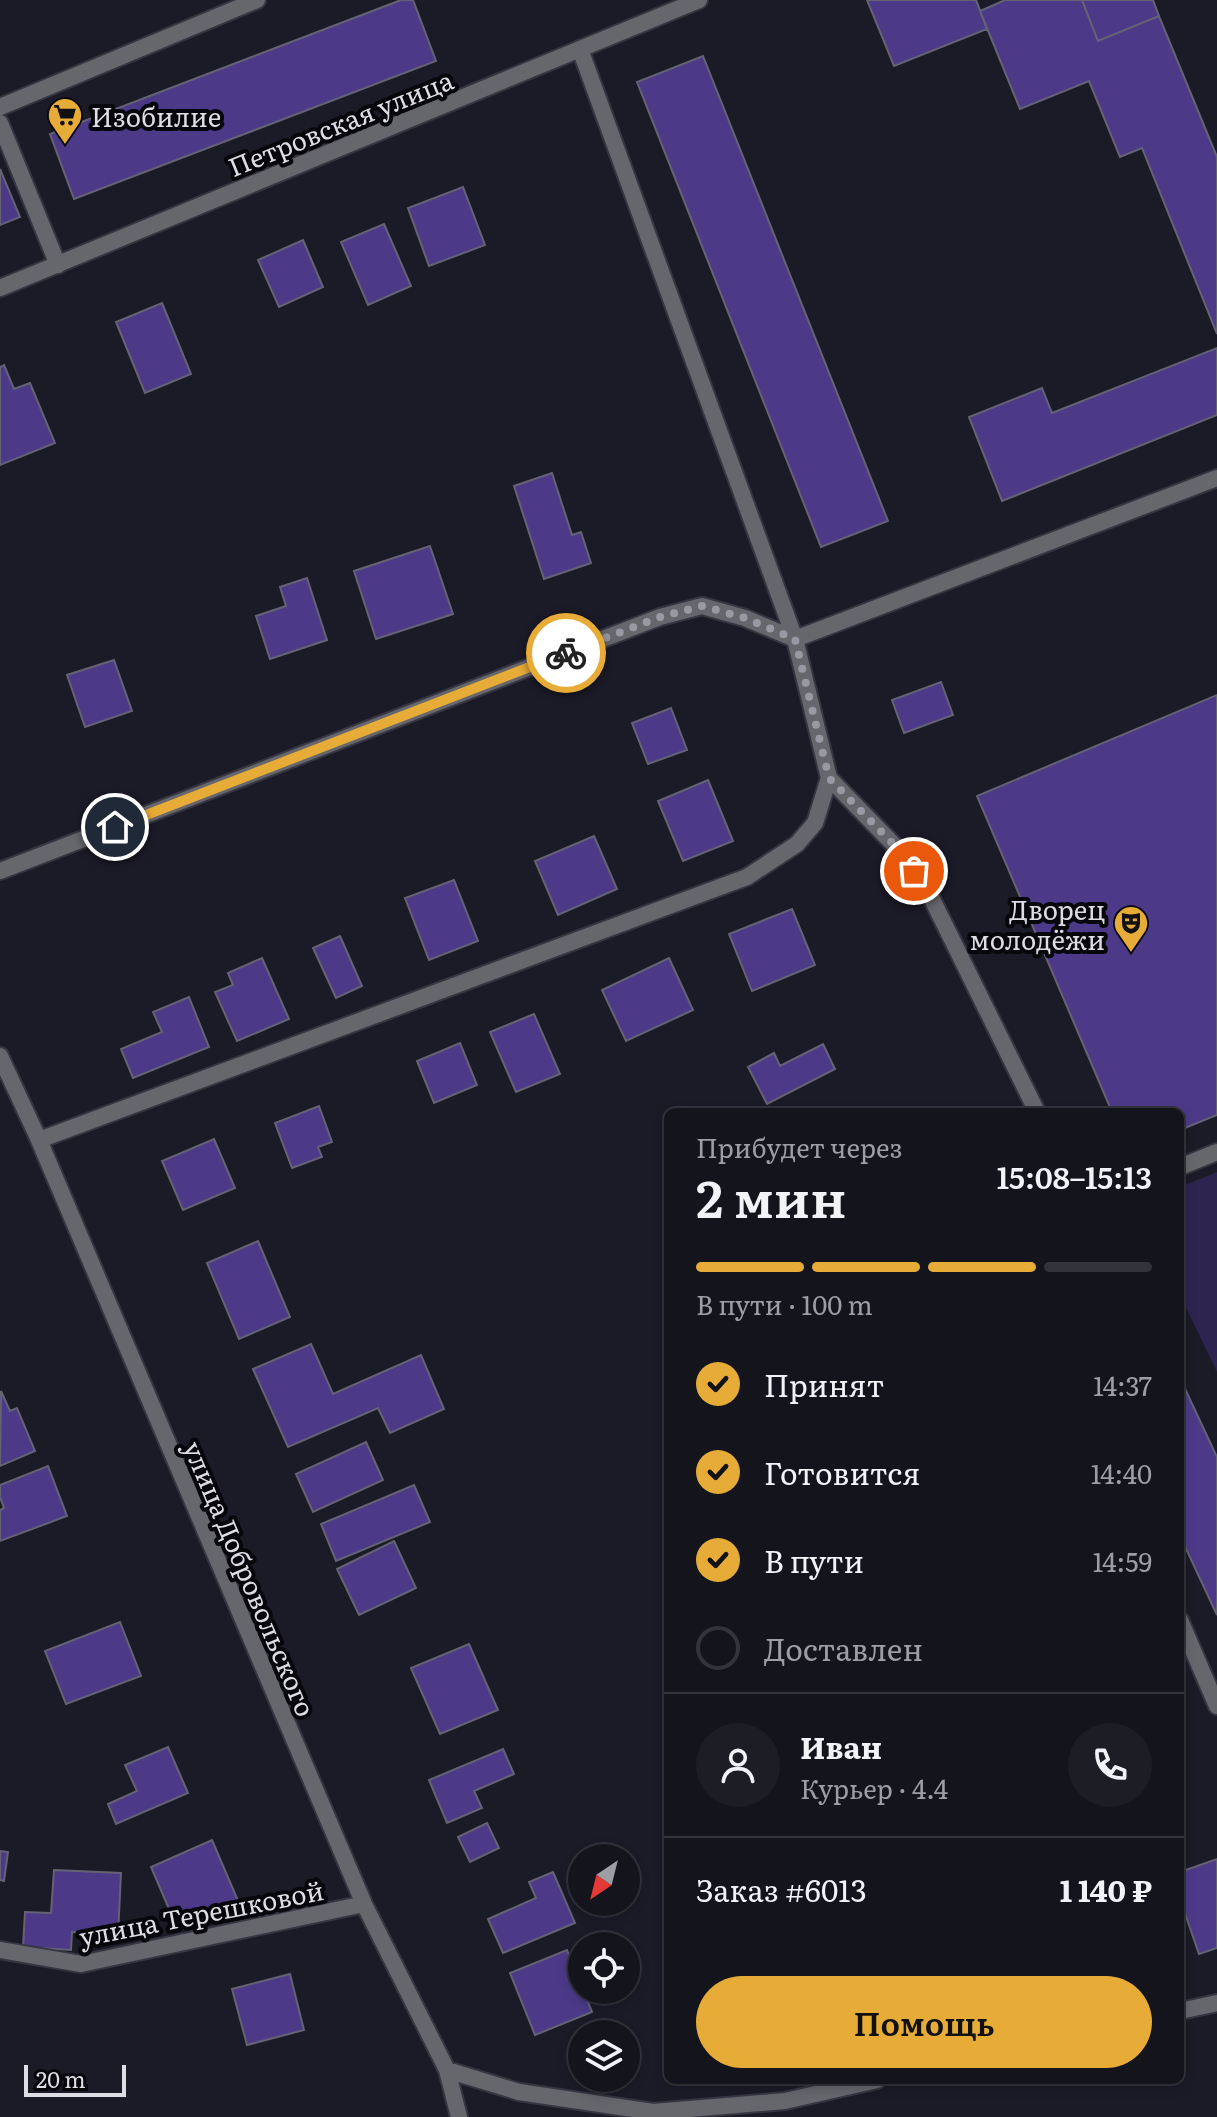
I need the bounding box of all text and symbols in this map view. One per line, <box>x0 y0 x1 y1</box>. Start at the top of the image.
street label: Петровская улица <box>222 59 458 185</box>
supermarket icon: Изобилие <box>46 96 84 146</box>
place label: Изобилие <box>91 96 221 135</box>
courier <box>526 613 606 693</box>
icon: bike <box>544 631 588 675</box>
pin <box>81 793 149 861</box>
icon: home <box>93 805 137 849</box>
pin <box>880 837 948 905</box>
icon: bag <box>892 849 936 893</box>
place label: Дворец молодёжи <box>970 889 1105 958</box>
theatre icon: Дворец молодёжи <box>1112 904 1150 954</box>
text: Прибудет через <box>696 1127 902 1166</box>
text: 15:08–15:13 <box>997 1154 1152 1198</box>
text: 2 мин <box>696 1157 846 1234</box>
text: В пути · 100 m <box>696 1284 873 1323</box>
icon: check <box>696 1362 740 1406</box>
text: Принят <box>764 1362 884 1406</box>
text: 14:37 <box>1093 1365 1152 1404</box>
street label: улица Добровольского <box>175 1434 327 1722</box>
icon: check <box>696 1450 740 1494</box>
text: Готовится <box>764 1450 920 1494</box>
text: 14:40 <box>1091 1453 1152 1492</box>
icon: check <box>696 1538 740 1582</box>
text: В пути <box>764 1538 864 1582</box>
text: 14:59 <box>1093 1541 1152 1580</box>
text: Доставлен <box>764 1626 923 1670</box>
button: person <box>696 1723 780 1807</box>
button: phone <box>1068 1723 1152 1807</box>
text: Иван <box>800 1724 882 1768</box>
text: Курьер · 4.4 <box>800 1768 948 1807</box>
north arrow <box>568 1844 640 1916</box>
map controls <box>568 1844 640 2092</box>
text: Заказ #6013 <box>696 1867 867 1911</box>
text: 1 140 ₽ <box>1060 1867 1152 1911</box>
street label: улица Терешковой <box>75 1869 327 1955</box>
button: locate <box>568 1932 640 2004</box>
button: Помощь <box>696 1976 1152 2068</box>
button: layers <box>568 2020 640 2092</box>
scale bar <box>24 2061 126 2097</box>
text: 20 m <box>36 2062 86 2095</box>

